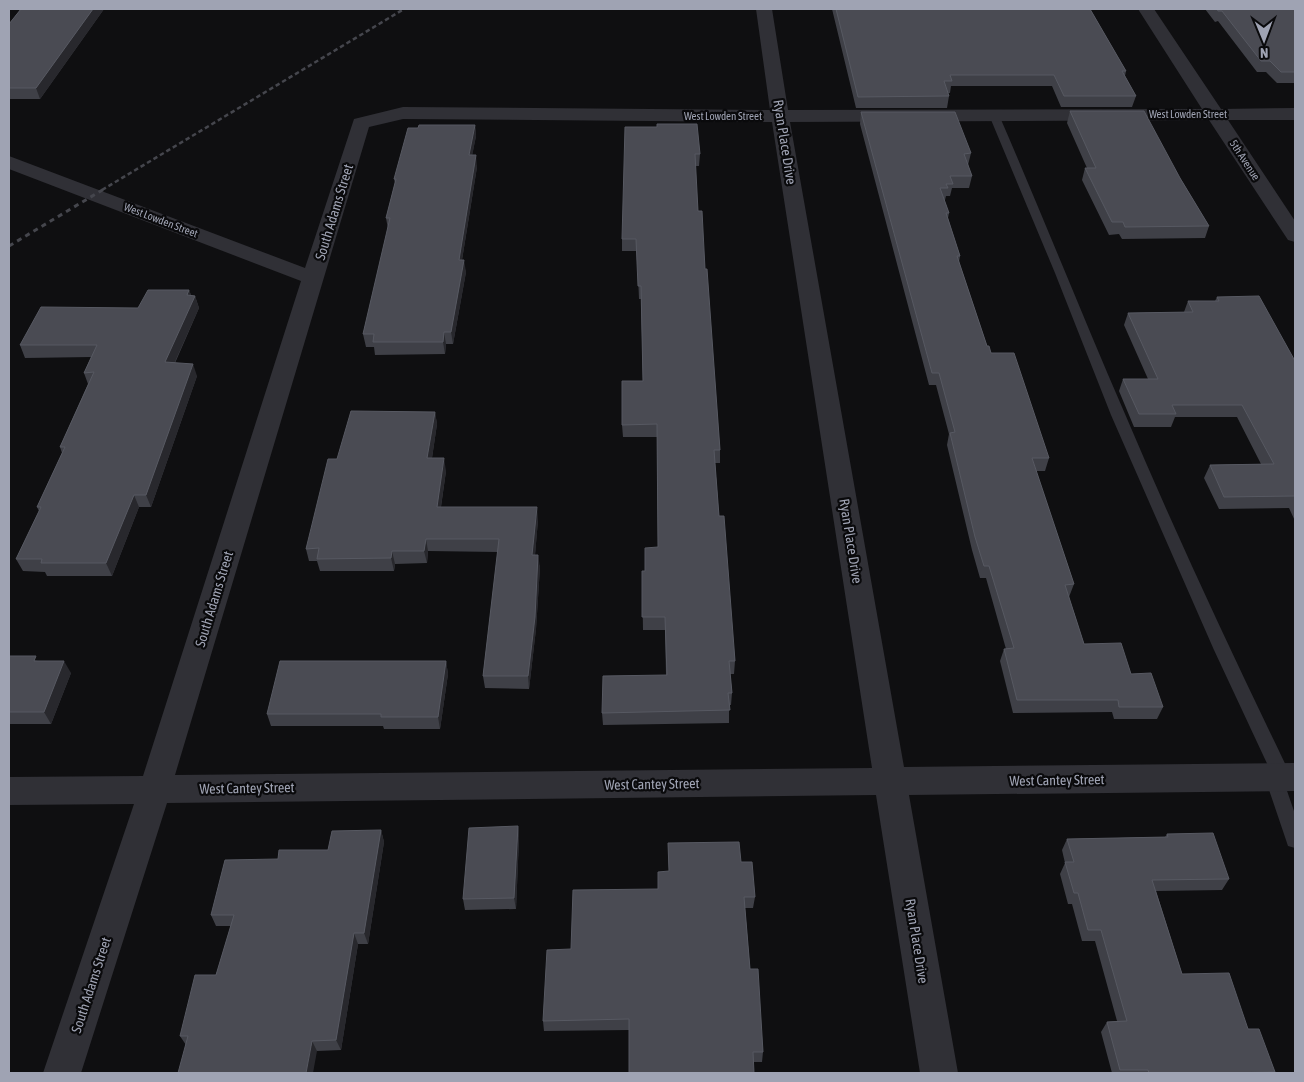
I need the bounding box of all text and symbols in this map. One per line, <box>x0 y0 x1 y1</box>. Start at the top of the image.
north arrow <box>1239 15 1289 65</box>
text: N <box>1260 45 1268 61</box>
street label: Ryan Place Drive <box>770 98 800 186</box>
street label: West Lowden Street <box>1149 108 1227 120</box>
street label: West Lowden Street <box>684 110 762 122</box>
street label: 5th Avenue <box>1228 138 1262 182</box>
street label: South Adams Street <box>312 162 356 262</box>
street label: West Lowden Street <box>122 200 200 240</box>
street label: Ryan Place Drive <box>836 497 866 585</box>
street label: South Adams Street <box>192 549 236 649</box>
street label: West Cantey Street <box>1009 771 1105 789</box>
street label: West Cantey Street <box>604 775 700 793</box>
street label: West Cantey Street <box>199 779 295 797</box>
street label: Ryan Place Drive <box>902 897 932 985</box>
street label: South Adams Street <box>68 935 114 1035</box>

